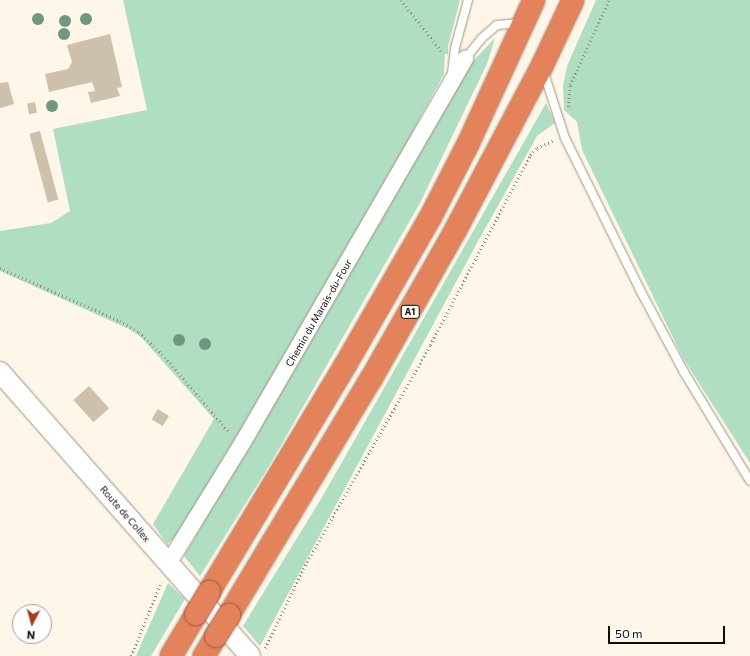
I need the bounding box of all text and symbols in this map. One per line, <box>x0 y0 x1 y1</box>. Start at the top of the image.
street label: Chemin du Marais-du-Four <box>283 257 355 369</box>
road number: A1 <box>400 305 420 319</box>
street label: Route de Collex <box>97 483 153 545</box>
north arrow <box>12 604 52 644</box>
scale bar <box>610 618 727 644</box>
text: 50 m <box>615 626 643 640</box>
text: N <box>26 629 36 642</box>

